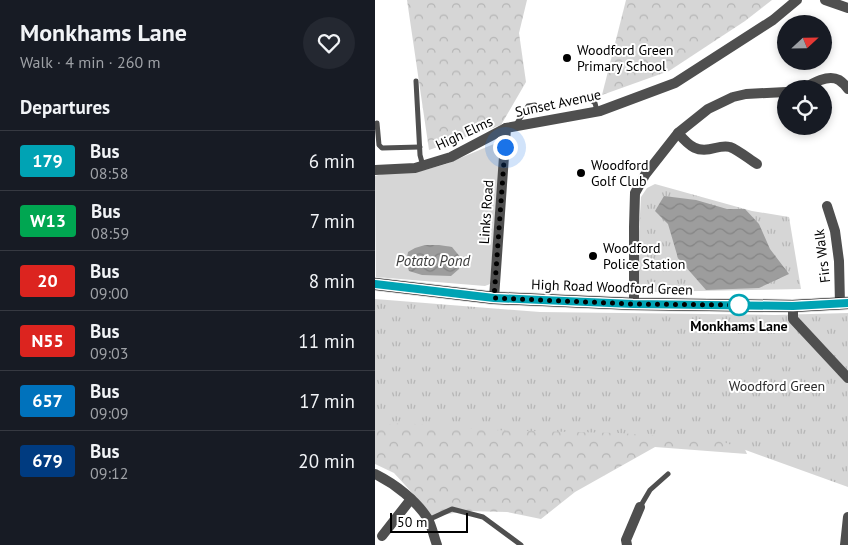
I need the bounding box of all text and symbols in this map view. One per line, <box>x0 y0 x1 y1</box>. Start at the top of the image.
north arrow <box>777 15 833 70</box>
map controls <box>777 15 832 135</box>
text: Monkhams Lane <box>20 17 187 48</box>
button: heart <box>303 17 355 69</box>
place label: Woodford Green Primary School <box>577 41 673 75</box>
text: Walk · 4 min · 260 m <box>20 52 160 72</box>
marker: Woodford Green Primary School <box>561 52 573 64</box>
button: locate <box>777 80 832 135</box>
street label: Sunset Avenue <box>513 85 603 121</box>
text: Departures <box>20 95 110 119</box>
street label: High Elms <box>433 112 496 154</box>
your location <box>493 135 518 160</box>
text: Bus <box>90 139 119 163</box>
text: 179 <box>32 149 63 172</box>
text: 6 min <box>309 149 355 173</box>
place label: Woodford Golf Club <box>591 156 649 190</box>
text: 08:58 <box>90 163 128 183</box>
marker: Woodford Golf Club <box>575 167 587 179</box>
street label: Links Road <box>475 179 497 245</box>
text: Bus <box>91 199 120 223</box>
text: W13 <box>30 209 66 232</box>
text: 7 min <box>310 209 355 233</box>
text: 08:59 <box>91 223 129 243</box>
street label: Firs Walk <box>810 228 834 284</box>
place label: Woodford Police Station <box>603 239 685 273</box>
marker: Woodford Police Station <box>587 250 599 262</box>
water label: Potato Pond <box>396 251 471 270</box>
text: Bus <box>90 259 119 283</box>
text: 20 <box>37 269 58 292</box>
text: 8 min <box>309 269 355 293</box>
street label: High Road Woodford Green <box>531 275 693 299</box>
text: 09:00 <box>90 283 128 303</box>
marker: Monkhams Lane <box>728 294 750 316</box>
place label: Monkhams Lane <box>690 317 788 335</box>
text: Bus <box>90 319 119 343</box>
text: N55 <box>31 329 64 352</box>
text: 11 min <box>298 329 355 353</box>
text: 09:03 <box>90 343 128 363</box>
park label: Woodford Green <box>729 377 825 395</box>
text: Bus <box>90 379 119 403</box>
text: 657 <box>32 389 63 412</box>
text: 17 min <box>299 389 355 413</box>
text: 09:09 <box>90 403 128 423</box>
text: Bus <box>90 439 119 463</box>
text: 679 <box>32 449 63 472</box>
text: 20 min <box>298 449 355 473</box>
text: 09:12 <box>90 463 128 483</box>
scale bar <box>390 510 467 533</box>
text: 50 m <box>397 513 427 531</box>

